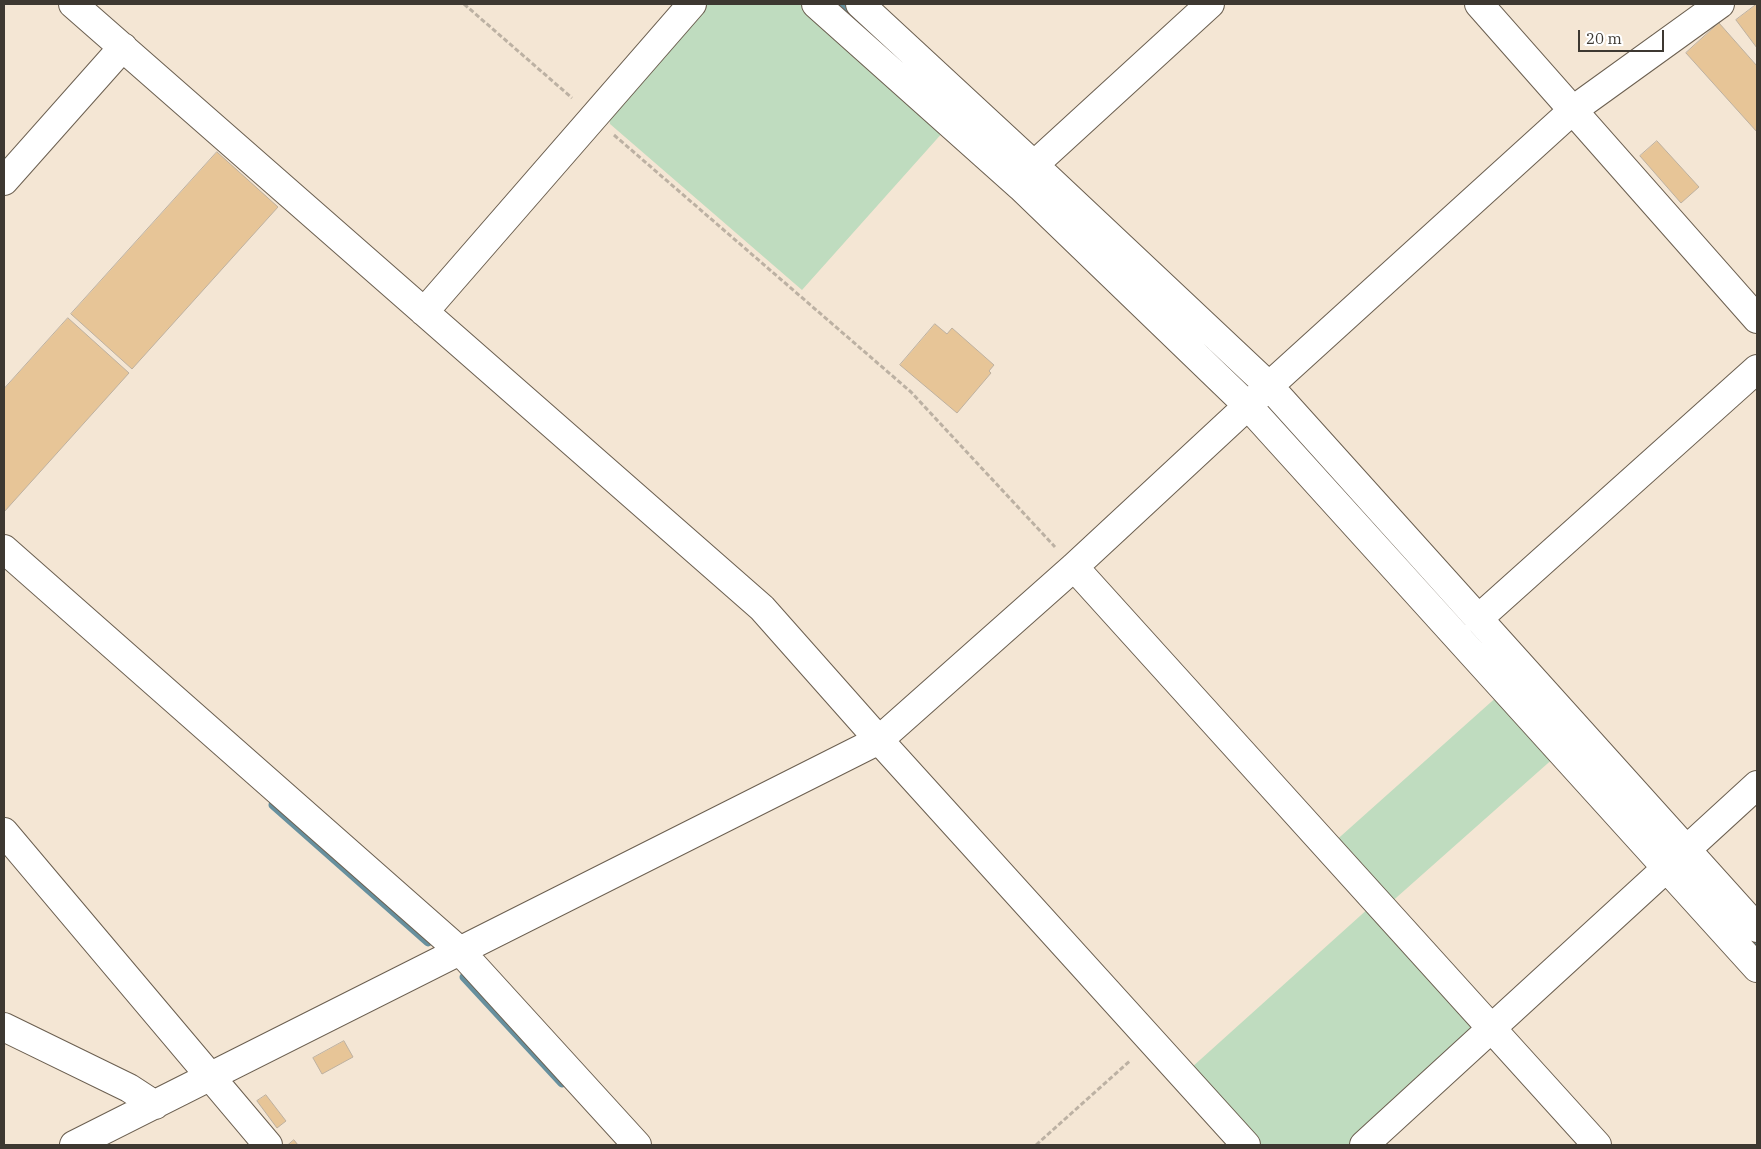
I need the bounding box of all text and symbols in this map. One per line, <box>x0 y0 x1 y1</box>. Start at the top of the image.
scale bar <box>1581 20 1667 52</box>
text: 20 m <box>1586 29 1622 48</box>

